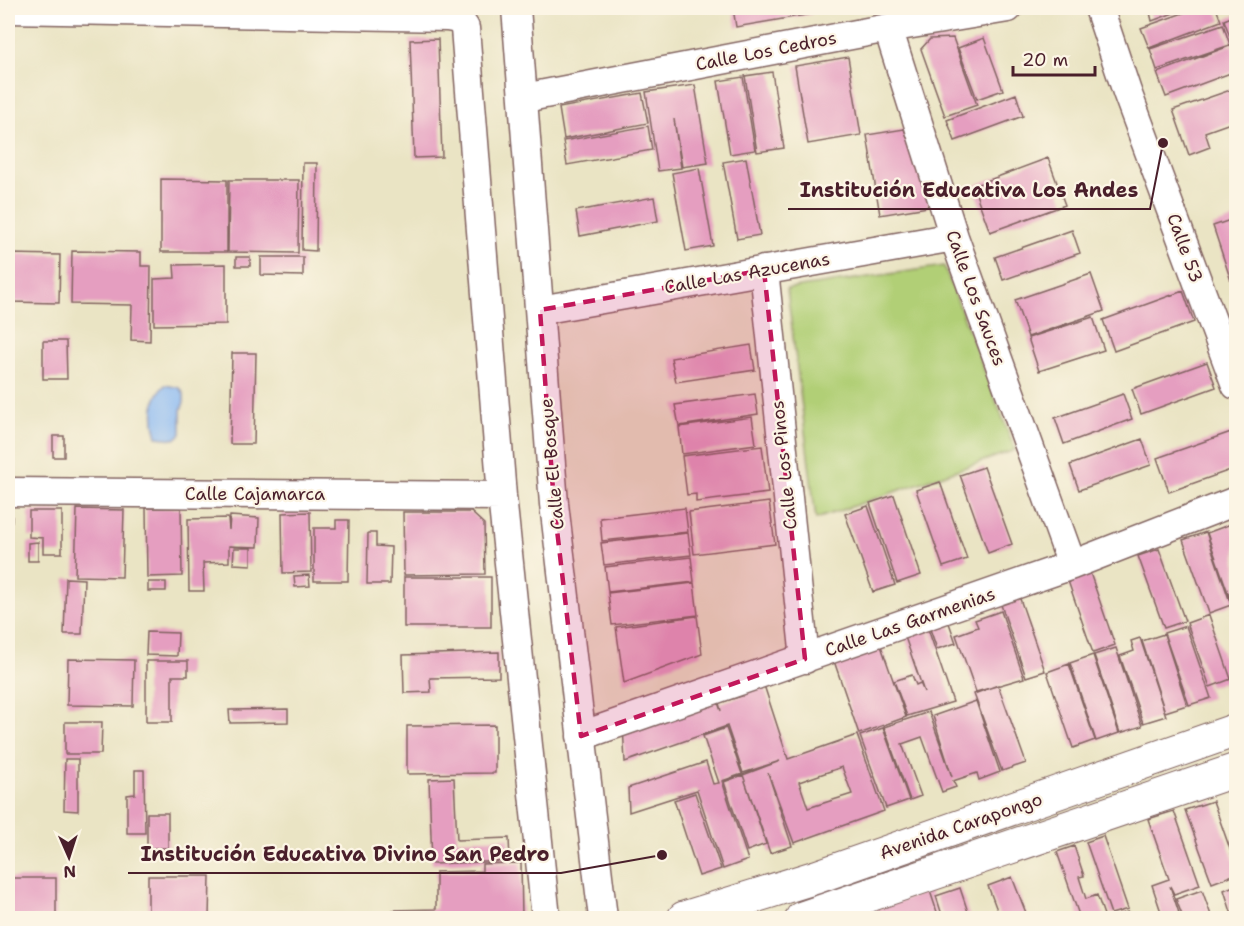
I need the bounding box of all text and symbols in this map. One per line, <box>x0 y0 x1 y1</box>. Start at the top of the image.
street label: Calle Los Cedros <box>693 26 839 76</box>
scale bar <box>1013 39 1096 77</box>
text: 20 m <box>1022 48 1068 72</box>
callout: Institución Educativa Los Andes <box>788 171 1150 209</box>
text: Institución Educativa Los Andes <box>800 177 1138 203</box>
street label: Calle 53 <box>1161 210 1209 286</box>
street label: Calle Los Sauces <box>940 227 1012 369</box>
street label: Calle Las Azucenas <box>662 247 832 299</box>
street label: Calle El Bosque <box>534 397 570 531</box>
street label: Calle Los Pinos <box>765 399 803 531</box>
street label: Calle Cajamarca <box>185 482 325 506</box>
street label: Calle Las Garmenias <box>822 582 998 662</box>
street label: Avenida Carapongo <box>876 787 1046 865</box>
north arrow <box>39 827 99 887</box>
callout: Institución Educativa Divino San Pedro <box>128 835 561 873</box>
text: Institución Educativa Divino San Pedro <box>140 841 550 867</box>
text: N <box>63 861 77 882</box>

